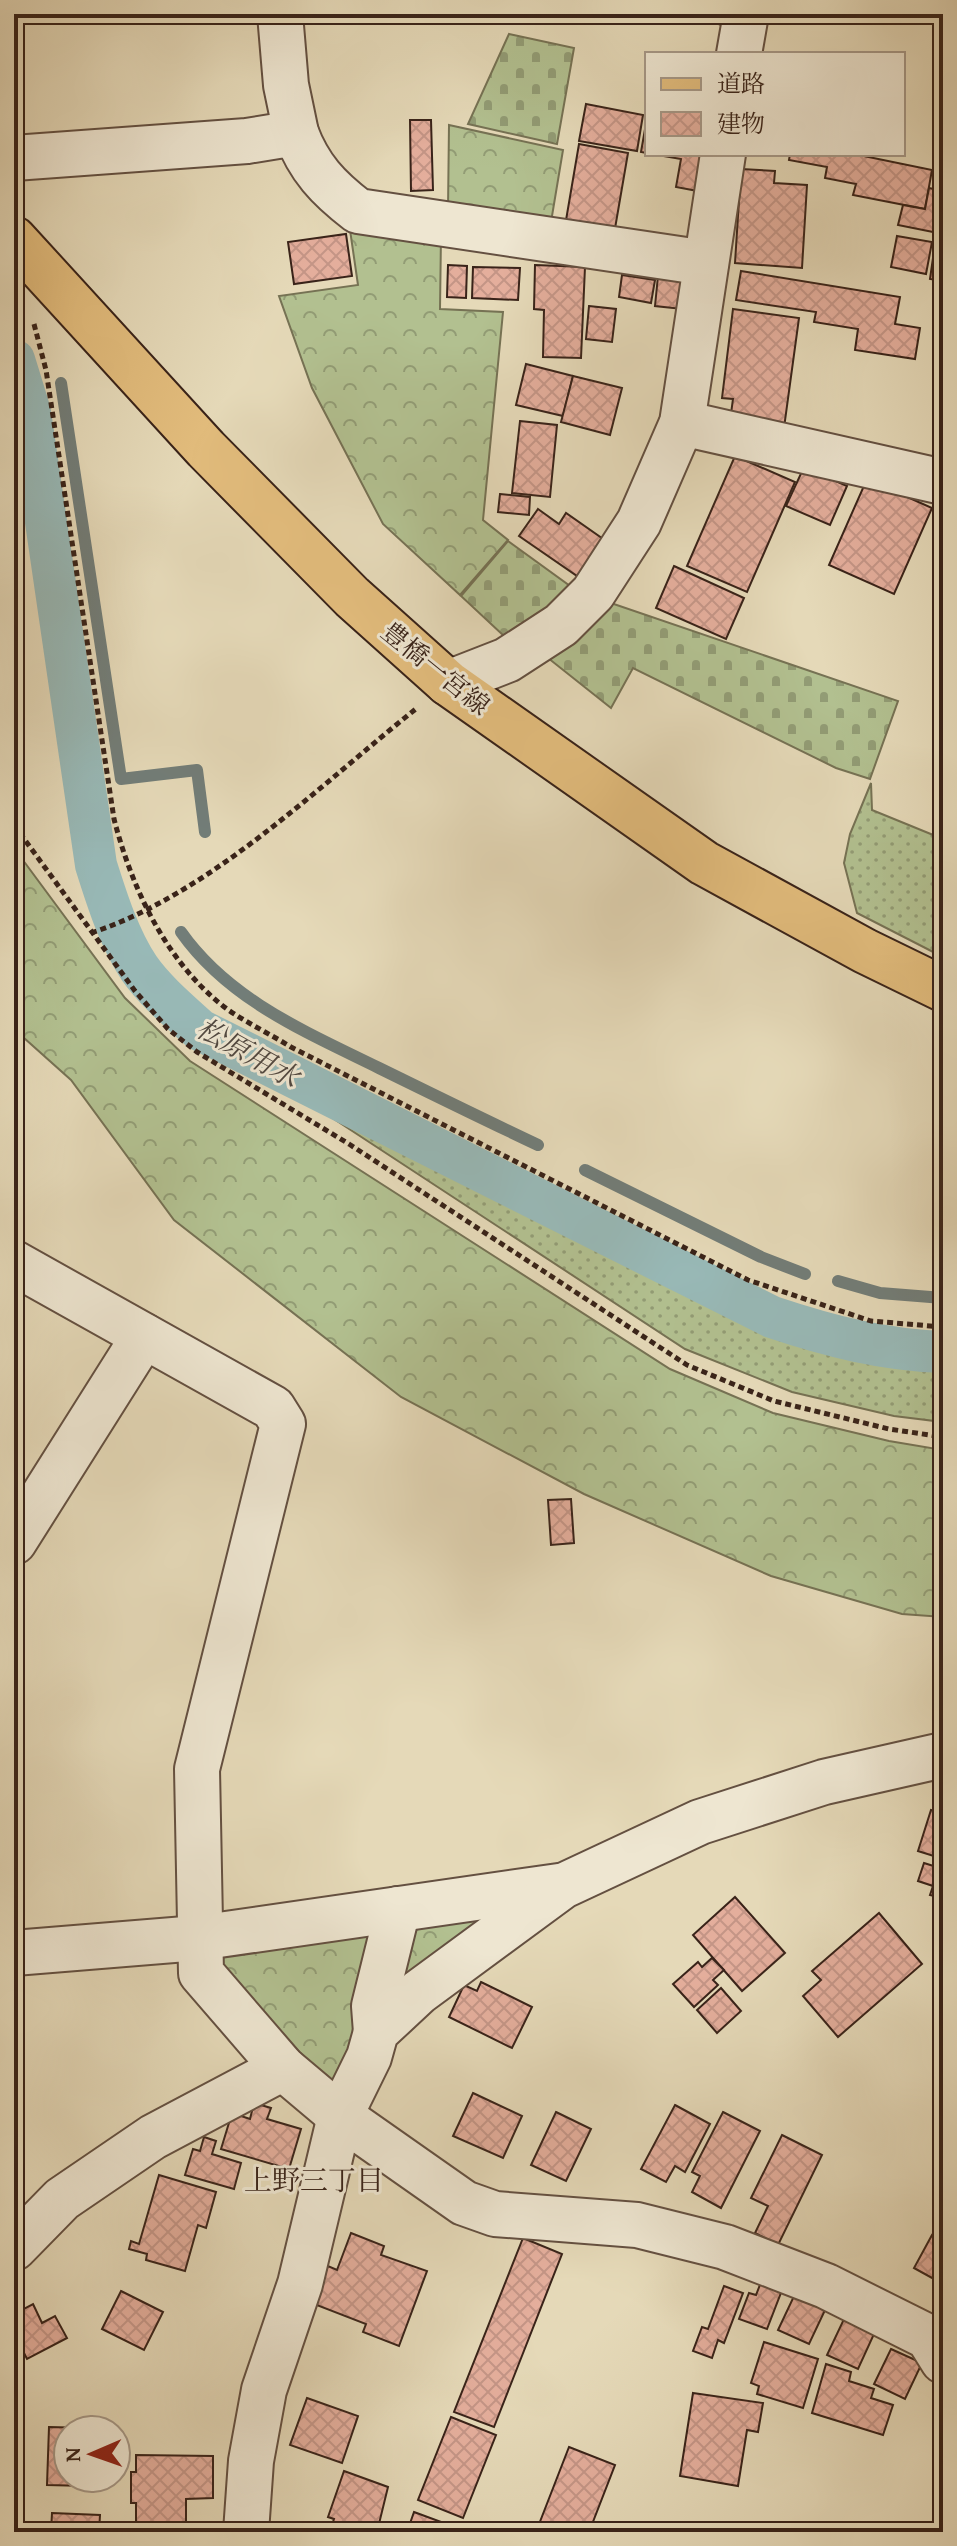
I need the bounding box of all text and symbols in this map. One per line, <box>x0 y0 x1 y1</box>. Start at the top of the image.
legend <box>645 52 905 156</box>
text: 道路 <box>717 66 765 101</box>
text: 建物 <box>717 106 765 141</box>
street label: 豊橋一宮線 <box>373 612 499 724</box>
water label: 松原用水 <box>189 1007 310 1099</box>
district label: 上野三丁目 <box>244 2159 384 2200</box>
north arrow <box>52 2414 132 2494</box>
text: N <box>56 2447 88 2463</box>

